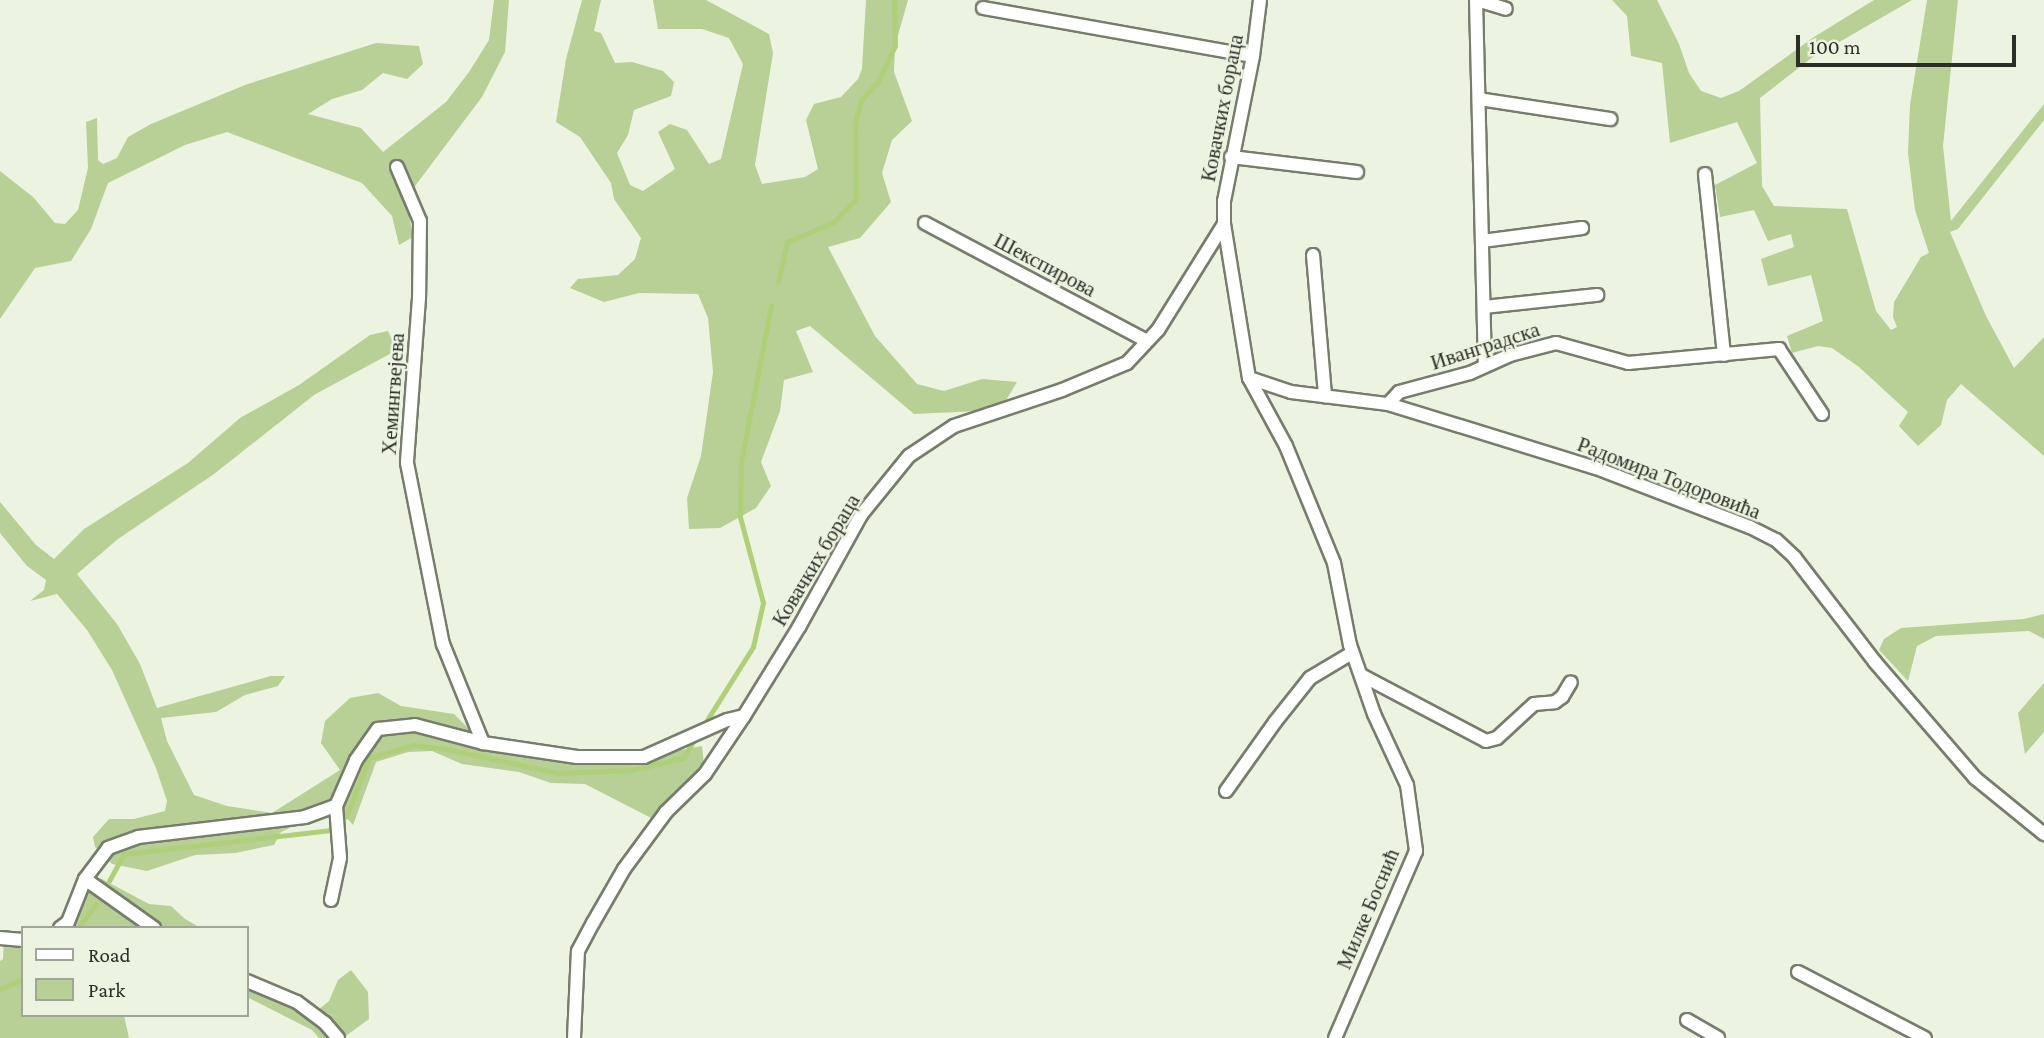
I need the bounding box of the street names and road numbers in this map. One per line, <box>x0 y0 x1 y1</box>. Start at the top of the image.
street label: Ковачких бораца <box>1195 32 1249 184</box>
street label: Шекспирова <box>990 228 1100 302</box>
street label: Иванградска <box>1427 317 1543 375</box>
street label: Хемингвејева <box>376 332 410 456</box>
street label: Радомира Тодоровића <box>1574 431 1764 525</box>
street label: Ковачких бораца <box>767 489 865 631</box>
street label: Милке Боснић <box>1331 845 1405 973</box>

